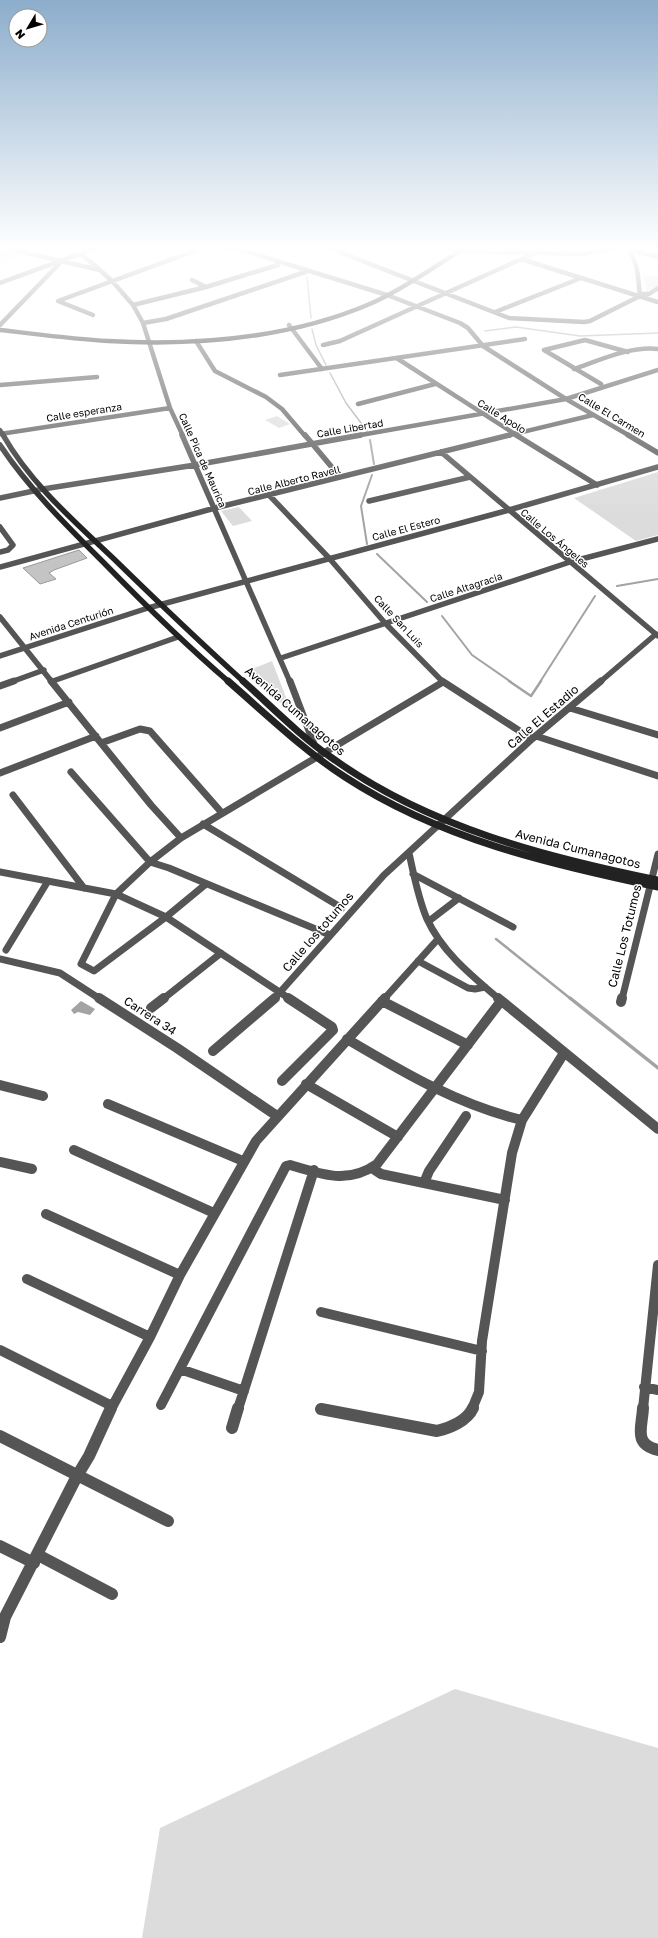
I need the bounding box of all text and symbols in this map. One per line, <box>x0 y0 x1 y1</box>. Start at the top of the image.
north arrow <box>8 8 48 48</box>
text: N <box>12 27 27 42</box>
street label: Calle El Carmen <box>576 390 648 440</box>
street label: Calle Apolo <box>475 396 529 436</box>
street label: Calle esperanza <box>45 400 123 424</box>
street label: Calle Pica de Maurica <box>177 411 229 509</box>
street label: Calle Libertad <box>316 416 384 440</box>
street label: Calle Alberto Ravell <box>246 463 342 497</box>
street label: Calle Los Ángeles <box>518 506 592 570</box>
street label: Calle El Estero <box>371 513 441 543</box>
street label: Calle Altagracia <box>428 570 504 604</box>
street label: Calle San Luis <box>372 592 426 650</box>
street label: Avenida Centurión <box>27 604 115 642</box>
street label: Avenida Cumanagotos <box>242 663 349 758</box>
street label: Calle El Estadio <box>504 682 581 752</box>
street label: Avenida Cumanagotos <box>514 826 642 871</box>
street label: Calle Los Totumos <box>604 883 645 989</box>
street label: Calle los totumos <box>279 889 356 975</box>
street label: Carrera 34 <box>121 993 179 1038</box>

